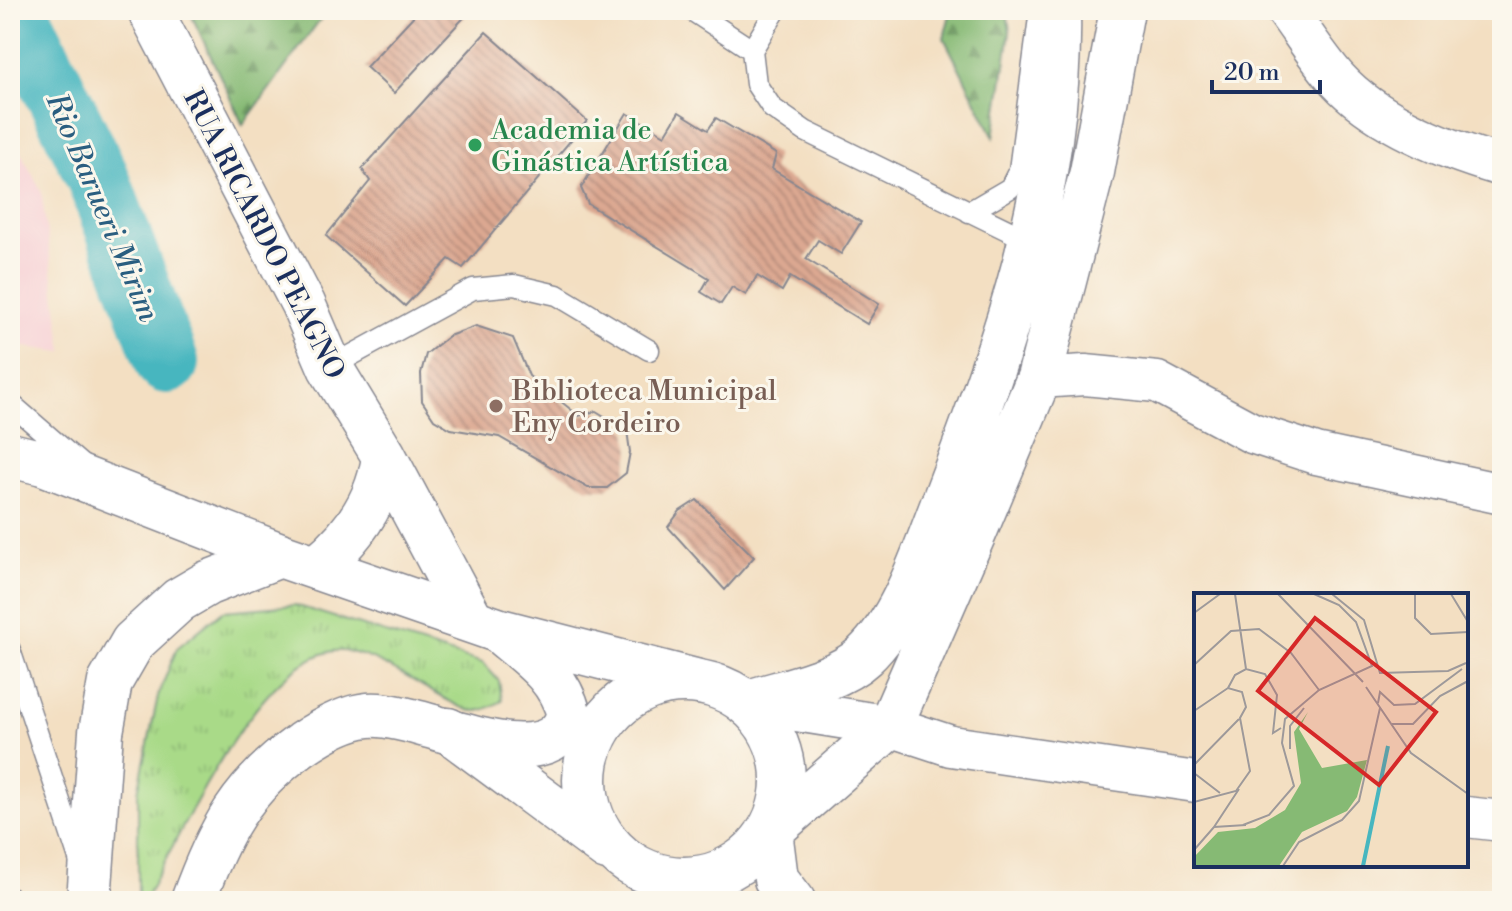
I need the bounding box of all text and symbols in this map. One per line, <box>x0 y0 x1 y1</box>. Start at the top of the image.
scale bar <box>1212 44 1320 94</box>
text: 20 m <box>1224 58 1280 88</box>
street label: RUA RICARDO PEAGNO <box>175 84 352 385</box>
water label: Rio Barueri Mirim <box>36 87 168 328</box>
place label: Academia de Ginástica Artística <box>490 113 729 180</box>
marker: Academia de Ginástica Artística <box>466 136 484 154</box>
place label: Biblioteca Municipal Eny Cordeiro <box>511 374 777 441</box>
marker: Biblioteca Municipal Eny Cordeiro <box>487 397 505 415</box>
inset map <box>1194 593 1468 867</box>

